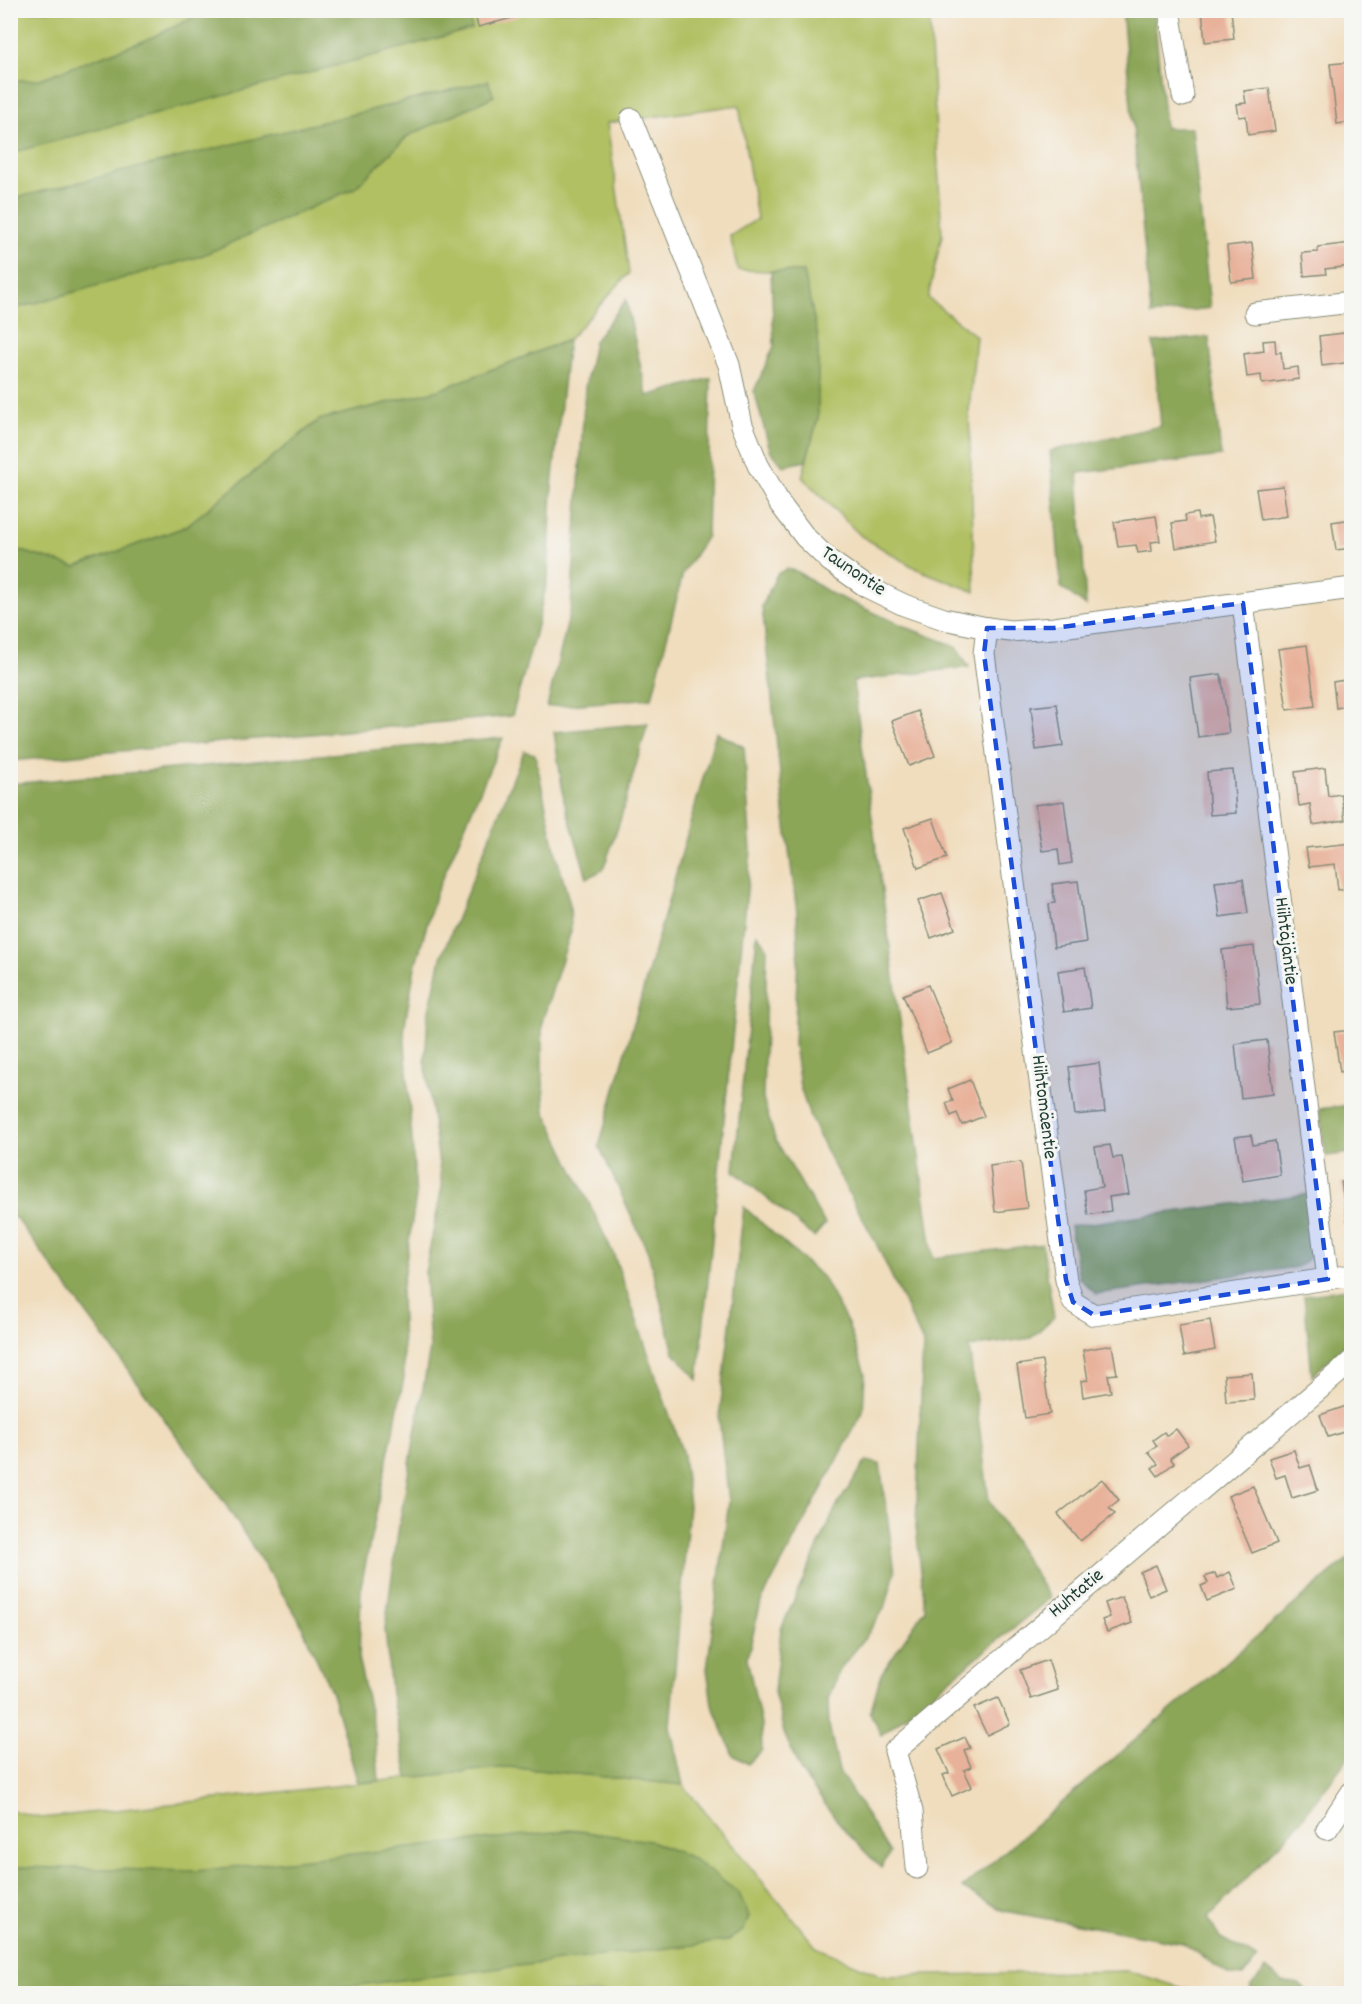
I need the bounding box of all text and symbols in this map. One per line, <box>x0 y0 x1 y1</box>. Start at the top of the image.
street label: Taunontie <box>815 540 891 604</box>
street label: Hiihtäjäntie <box>1266 895 1304 987</box>
street label: Hiihtomäentie <box>1023 1053 1063 1161</box>
street label: Huhtatie <box>1043 1562 1111 1625</box>

